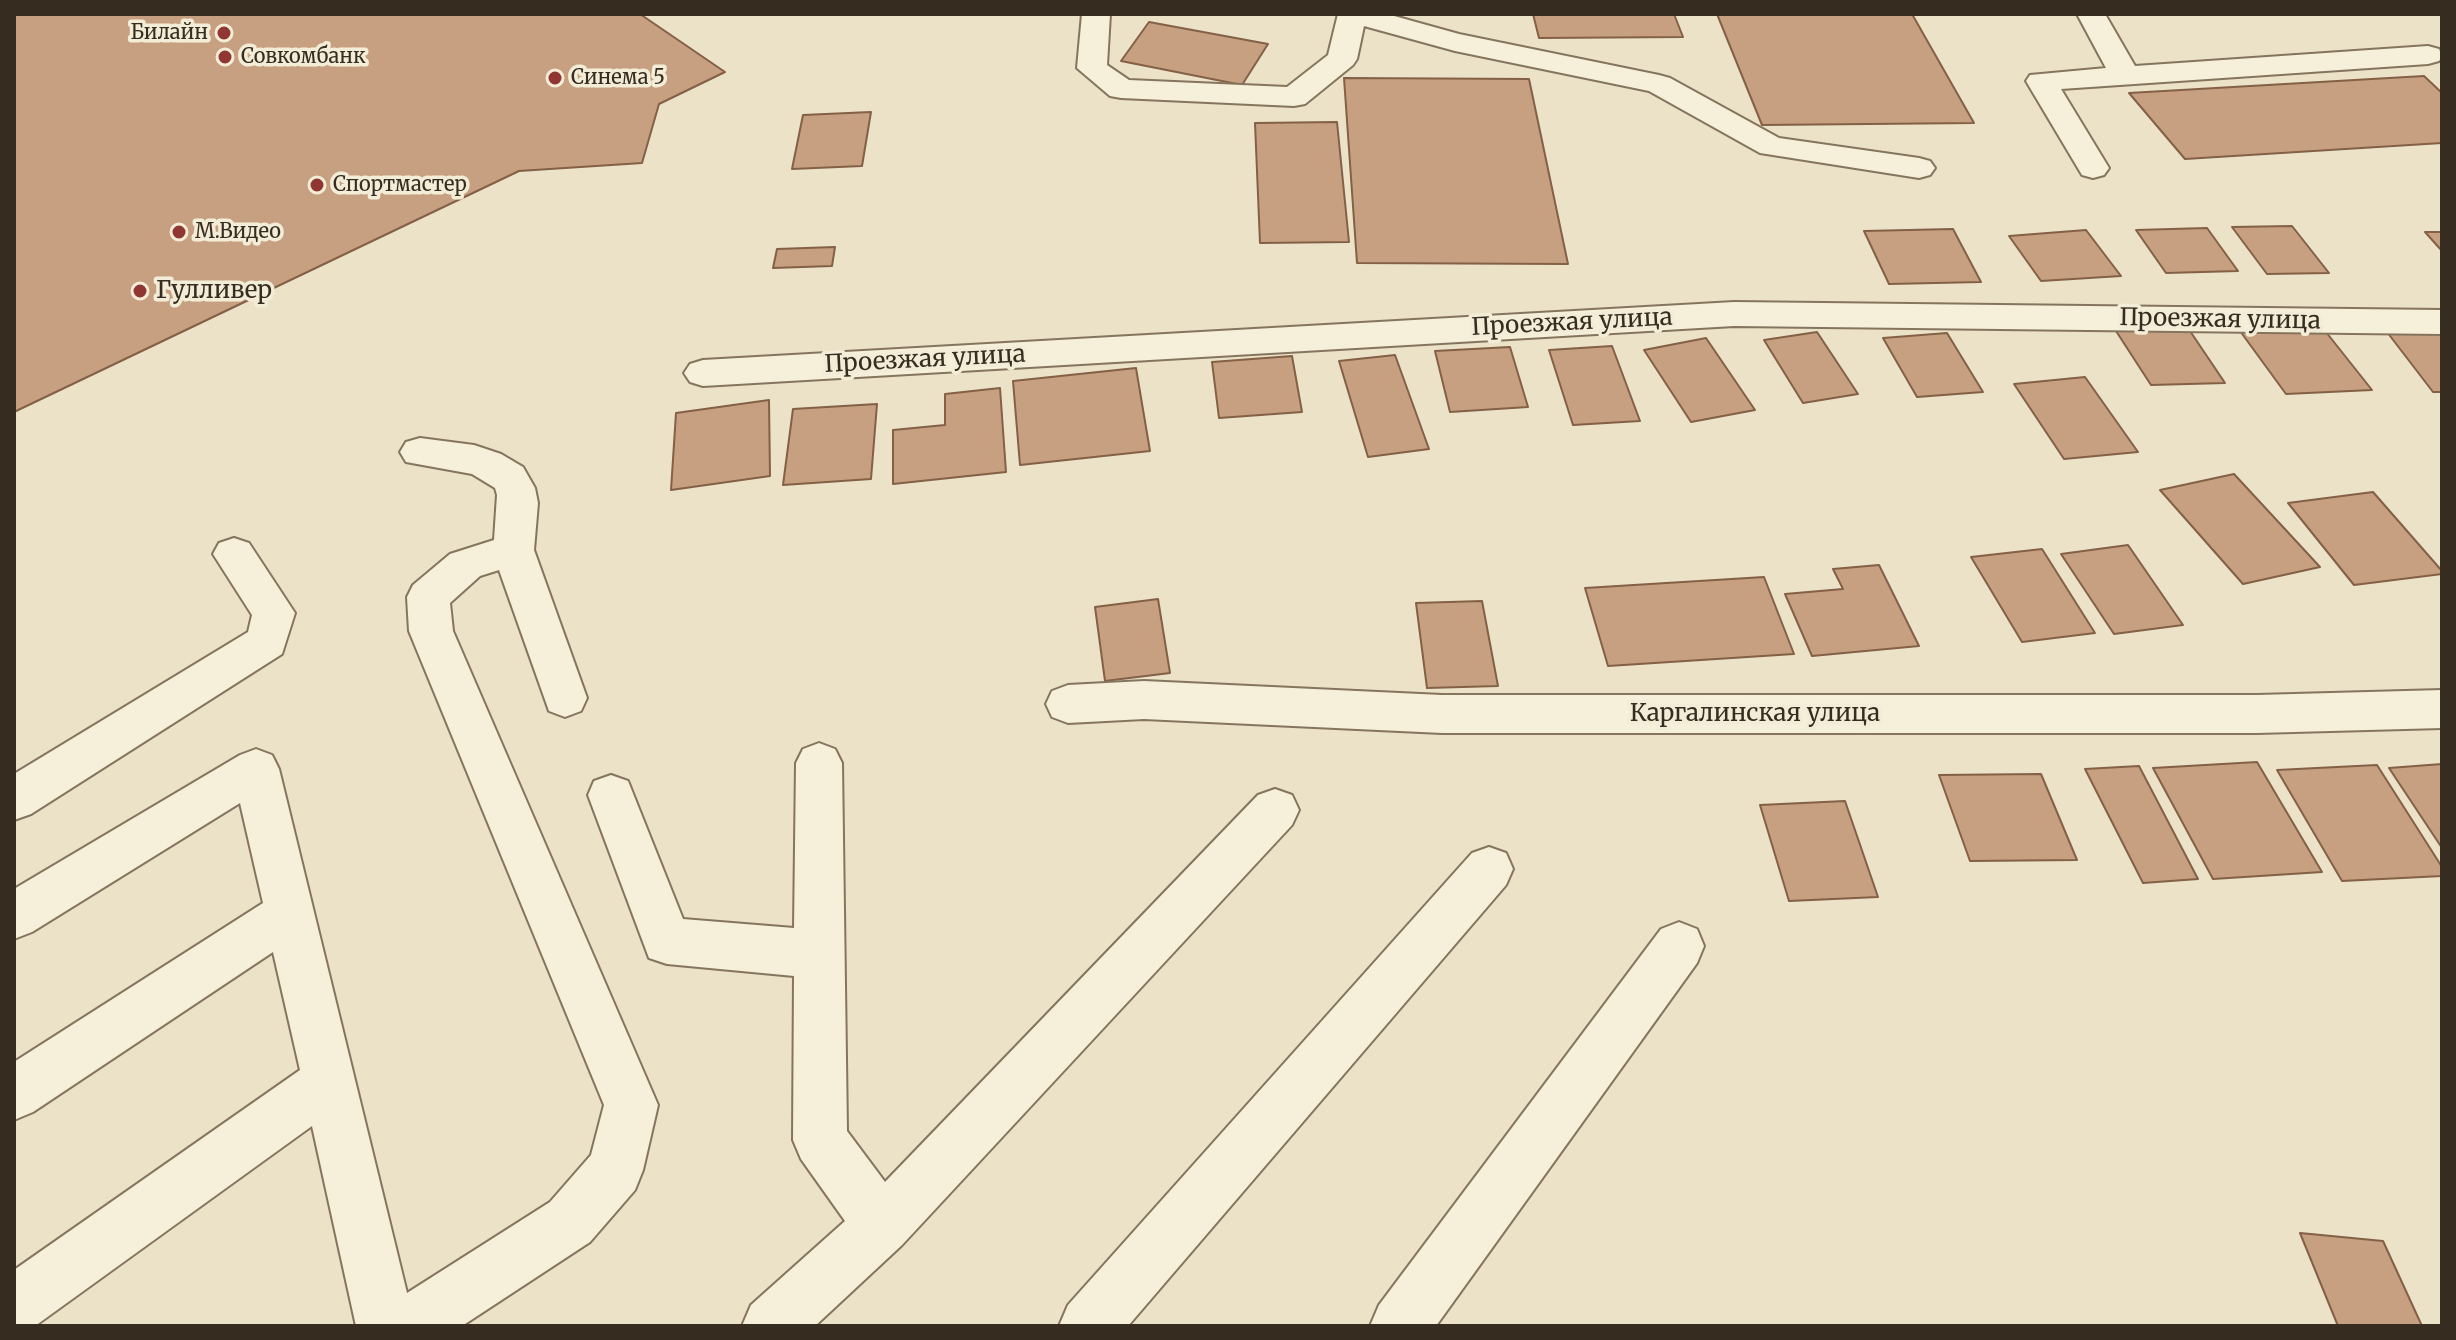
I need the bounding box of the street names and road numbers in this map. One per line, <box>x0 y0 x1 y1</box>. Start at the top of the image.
street label: Проезжая улица <box>1471 303 1673 343</box>
street label: Проезжая улица <box>2119 304 2321 336</box>
street label: Проезжая улица <box>824 340 1026 380</box>
street label: Каргалинская улица <box>1630 700 1880 728</box>

